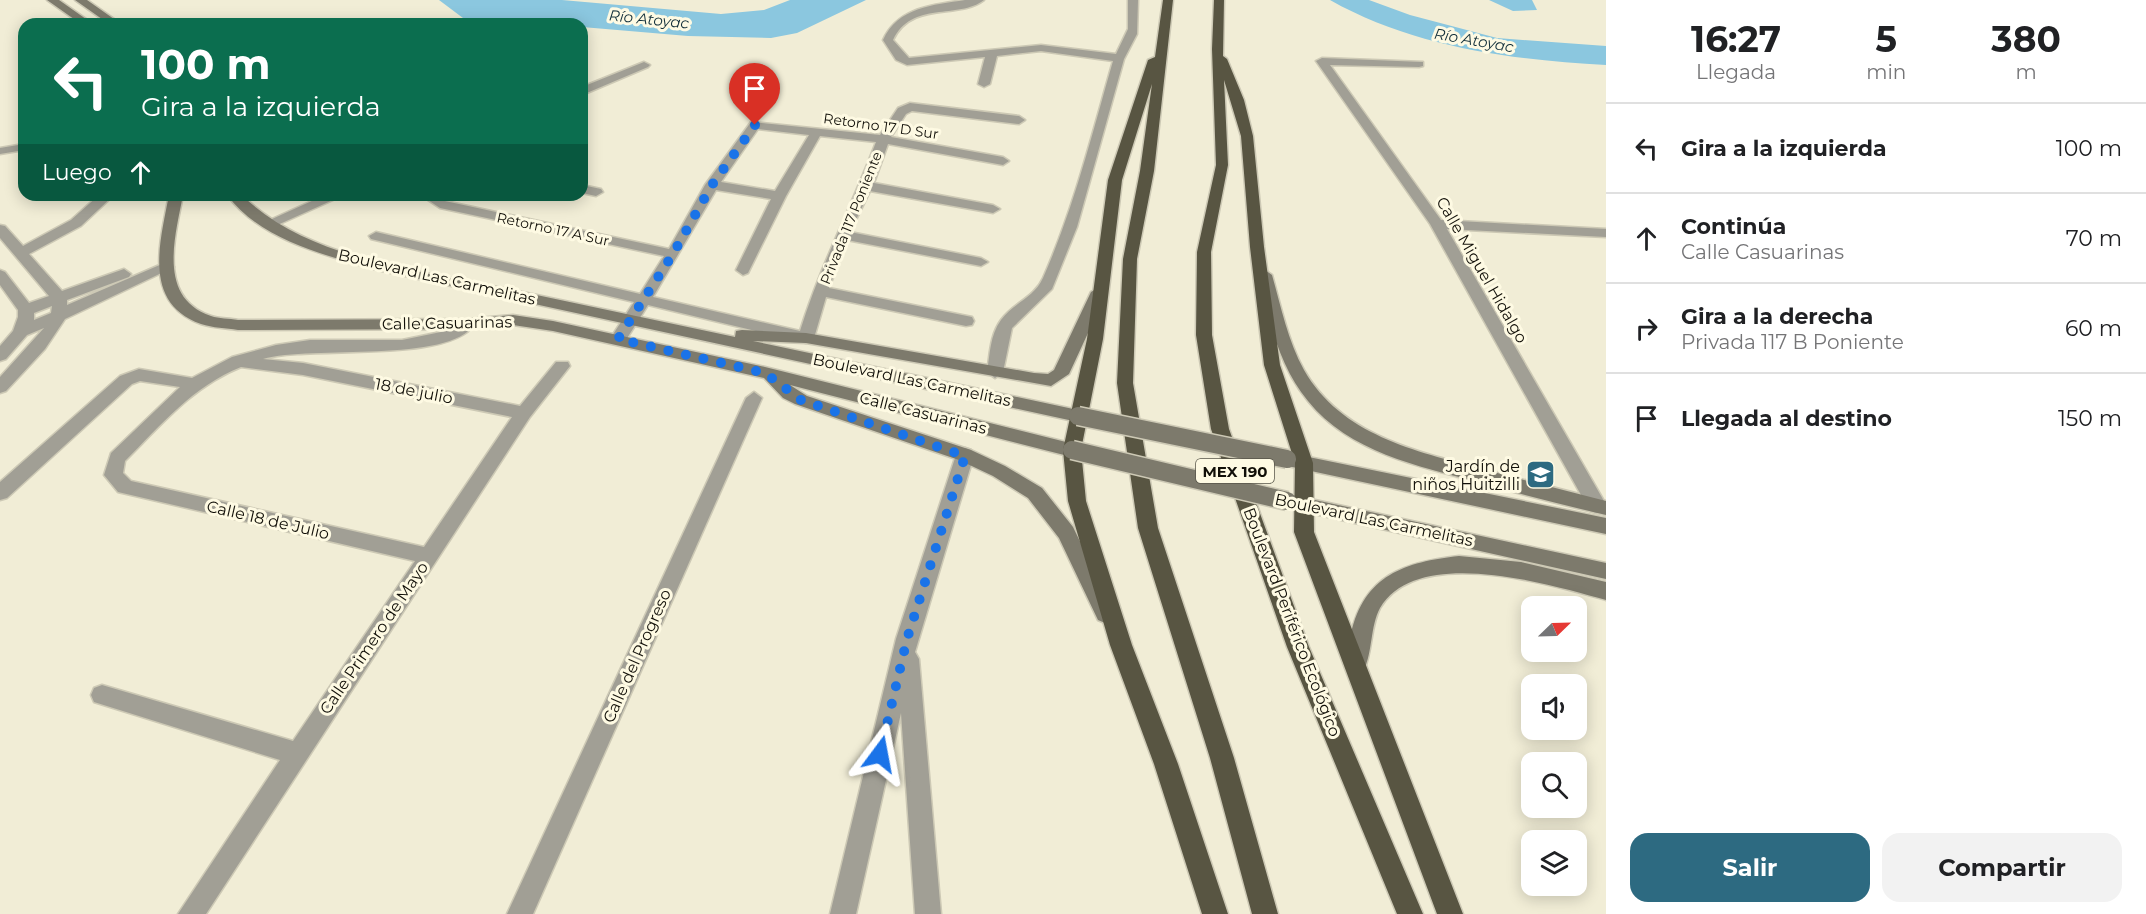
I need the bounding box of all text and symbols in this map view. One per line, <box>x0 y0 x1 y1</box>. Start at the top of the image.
water label: Río Atoyac <box>608 5 691 33</box>
text: 16:27 <box>1691 17 1781 61</box>
text: 5 <box>1876 17 1897 61</box>
text: 380 <box>1991 17 2061 61</box>
water label: Río Atoyac <box>1433 24 1516 56</box>
text: 100 m <box>141 38 270 90</box>
icon: left <box>42 42 120 120</box>
text: Llegada <box>1696 60 1776 84</box>
text: min <box>1866 60 1906 84</box>
text: m <box>2016 60 2037 84</box>
pin <box>729 63 780 125</box>
icon: arrive <box>738 72 771 105</box>
text: Gira a la izquierda <box>141 90 381 123</box>
street label: Retorno 17 D Sur <box>822 109 940 143</box>
icon: left <box>1630 132 1663 165</box>
text: Gira a la izquierda <box>1681 135 1887 162</box>
text: 100 m <box>2056 135 2122 162</box>
street label: Privada 117 Poniente <box>816 149 886 287</box>
icon: ahead <box>124 156 157 189</box>
text: Luego <box>42 159 112 186</box>
street label: Calle Miguel Hidalgo <box>1432 194 1532 346</box>
street label: Retorno 17 A Sur <box>495 208 611 250</box>
text: Continúa <box>1681 213 1786 240</box>
icon: ahead <box>1630 222 1663 255</box>
text: 70 m <box>2066 225 2122 252</box>
text: Calle Casuarinas <box>1681 240 1844 264</box>
street label: Boulevard Las Carmelitas <box>336 245 538 309</box>
text: Gira a la derecha <box>1681 303 1873 330</box>
street label: Calle Casuarinas <box>382 312 513 334</box>
icon: right <box>1630 312 1663 345</box>
text: 60 m <box>2065 315 2122 342</box>
text: Privada 117 B Poniente <box>1681 330 1904 354</box>
street label: Boulevard Las Carmelitas <box>811 350 1013 410</box>
street label: 18 de julio <box>374 374 454 408</box>
street label: Calle Casuarinas <box>857 388 989 438</box>
icon: arrive <box>1630 402 1663 435</box>
text: Llegada al destino <box>1681 405 1892 432</box>
text: 150 m <box>2058 405 2122 432</box>
place label: Jardín de niños Huitzilli <box>1412 457 1520 494</box>
road number: MEX 190 <box>1196 459 1274 483</box>
school or university icon: Jardín de niños Huitzilli <box>1525 459 1557 491</box>
street label: Boulevard Las Carmelitas <box>1273 490 1475 550</box>
street label: Calle 18 de Julio <box>205 497 331 543</box>
street label: Boulevard Periférico Ecológico <box>1239 505 1345 739</box>
street label: Calle Primero de Mayo <box>316 558 432 718</box>
street label: Calle del Progreso <box>599 586 675 726</box>
north arrow <box>1521 596 1587 662</box>
map controls <box>1521 596 1587 896</box>
button: sound <box>1521 674 1587 740</box>
position arrow <box>848 722 912 786</box>
button: search <box>1521 752 1587 818</box>
button: layers <box>1521 830 1587 896</box>
button: Salir <box>1630 833 1870 902</box>
button: Compartir <box>1882 833 2122 902</box>

